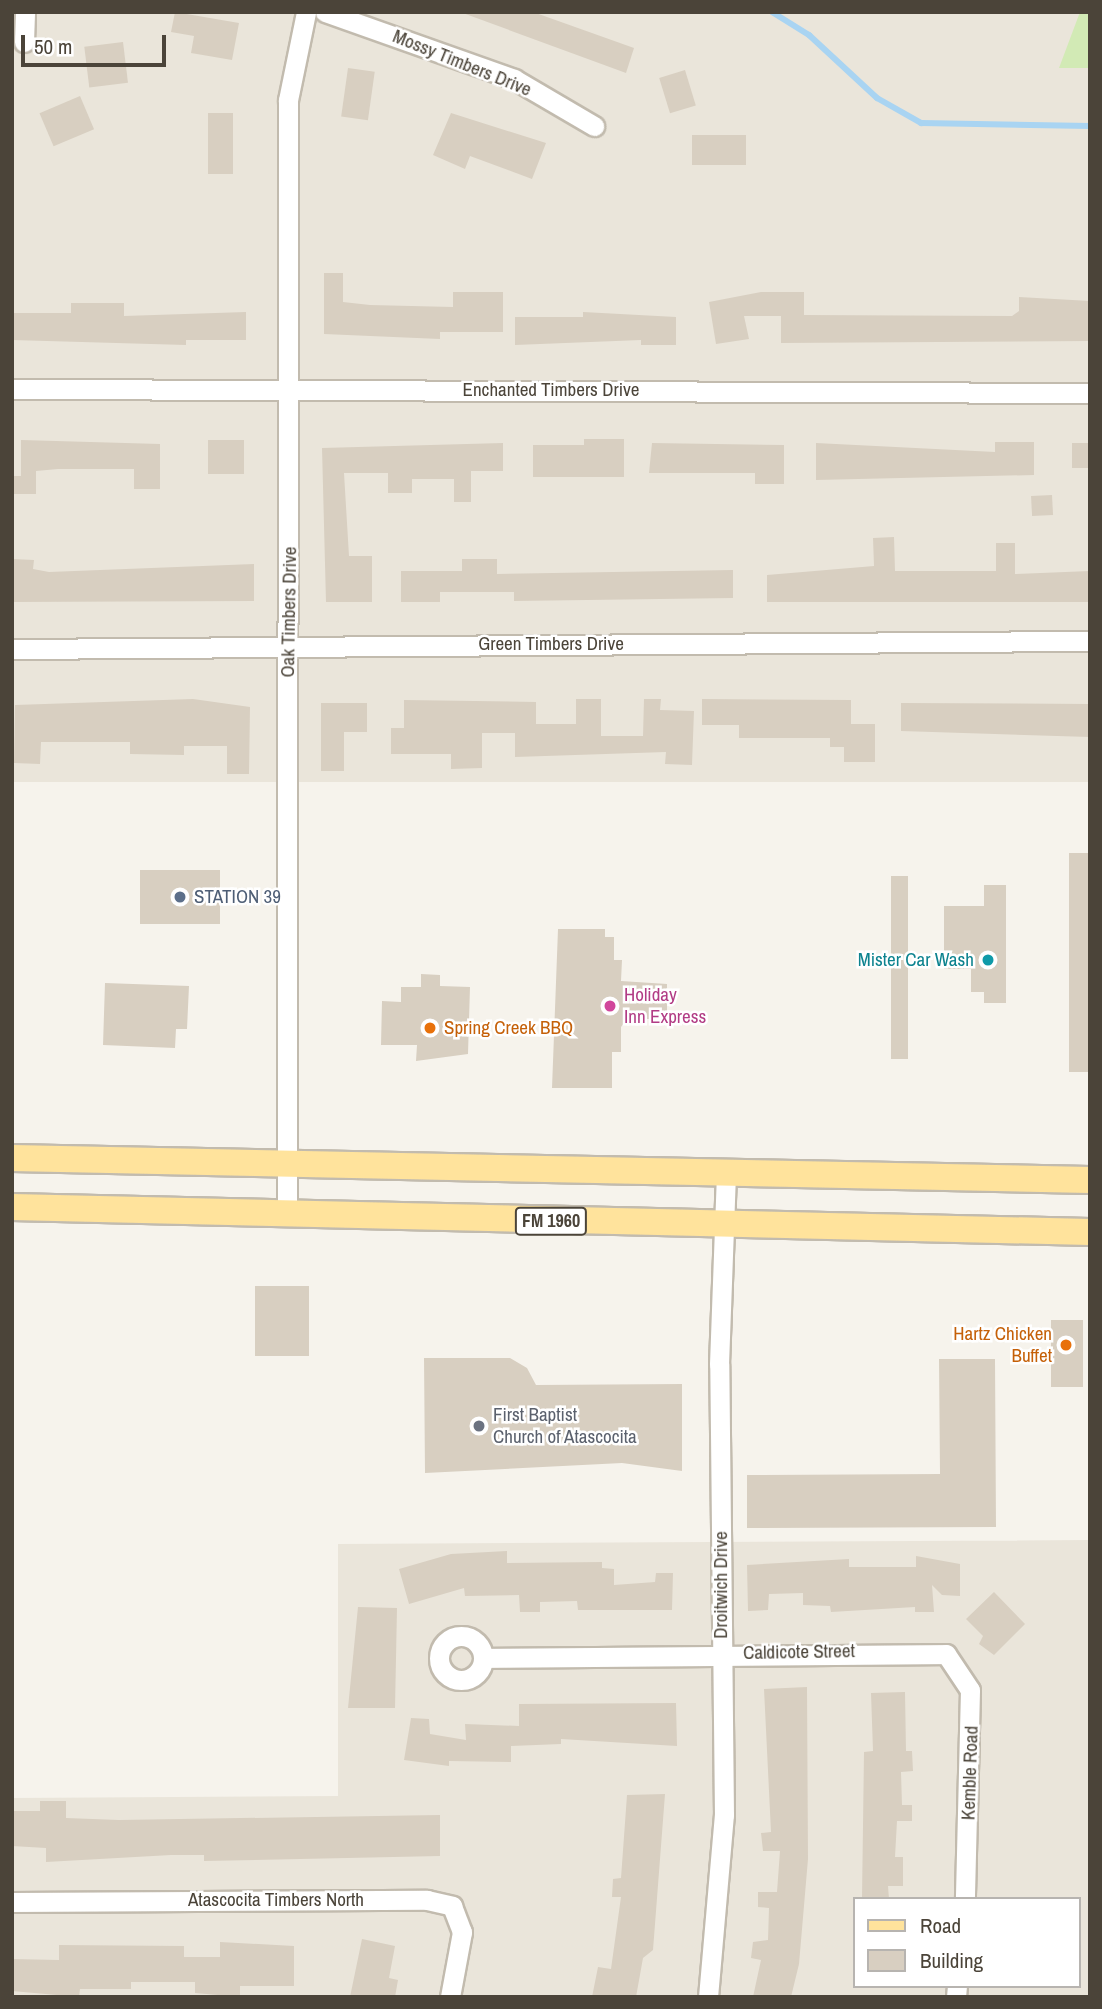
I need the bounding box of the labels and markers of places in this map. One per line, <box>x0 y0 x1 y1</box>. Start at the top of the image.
place label: STATION 39 <box>194 886 281 908</box>
marker: STATION 39 <box>172 889 188 905</box>
place label: Mister Car Wash <box>858 949 974 971</box>
marker: Mister Car Wash <box>980 952 996 968</box>
place label: Holiday Inn Express <box>624 984 706 1028</box>
marker: Holiday Inn Express <box>602 998 618 1014</box>
place label: Spring Creek BBQ <box>444 1017 573 1039</box>
marker: Spring Creek BBQ <box>422 1020 438 1036</box>
place label: Hartz Chicken Buffet <box>953 1323 1052 1367</box>
marker: Hartz Chicken Buffet <box>1058 1337 1074 1353</box>
place label: First Baptist Church of Atascocita <box>493 1404 638 1448</box>
marker: First Baptist Church of Atascocita <box>471 1418 487 1434</box>

